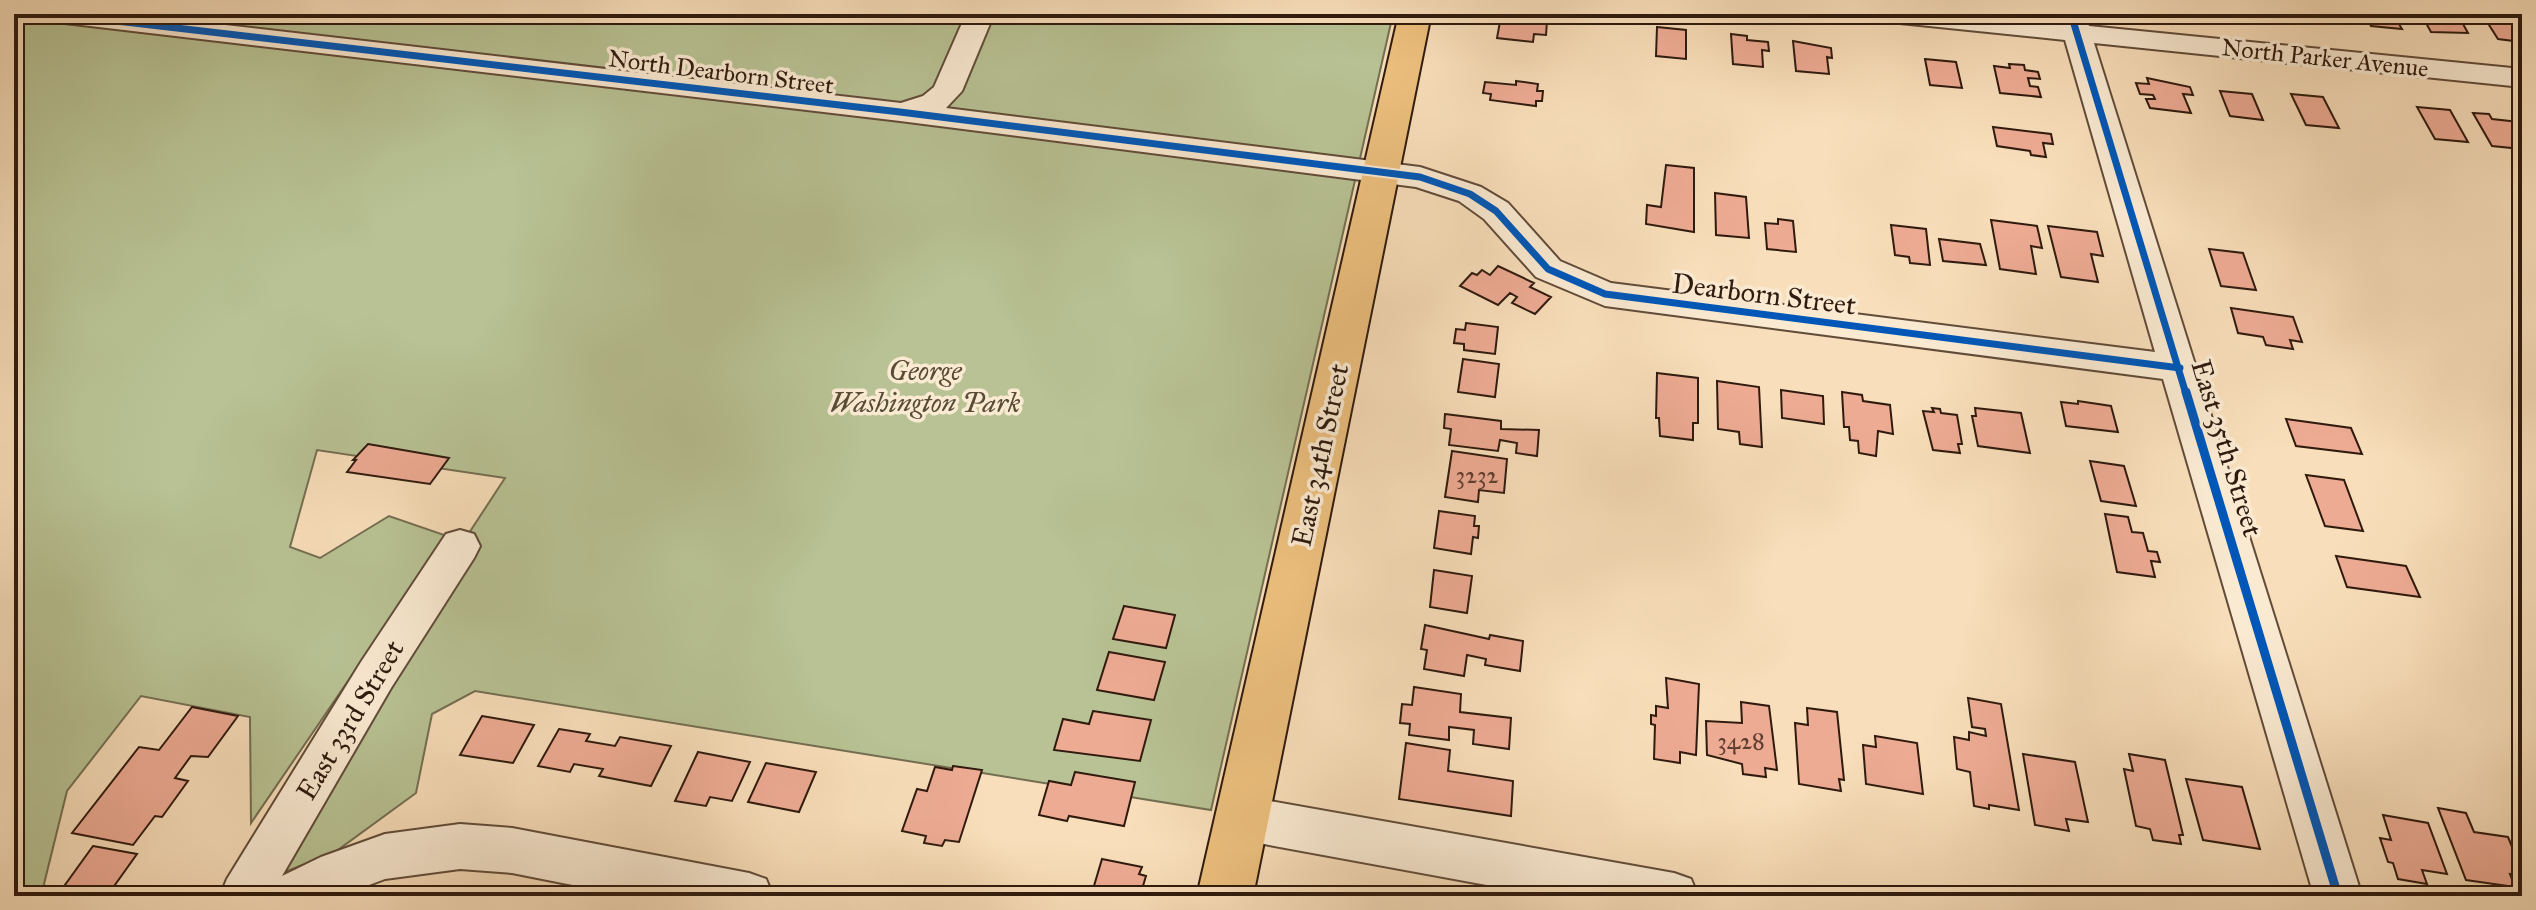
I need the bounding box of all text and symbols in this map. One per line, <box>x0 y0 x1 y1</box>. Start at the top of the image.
street label: North Parker Avenue <box>2220 32 2430 84</box>
street label: North Dearborn Street <box>607 43 836 101</box>
street label: Dearborn Street <box>1670 265 1858 323</box>
park label: George Washington Park <box>830 353 1021 420</box>
street label: East 35th Street <box>2183 355 2271 541</box>
street label: East 34th Street <box>1284 360 1356 550</box>
house number: 3232 <box>1456 460 1499 490</box>
street label: East 33rd Street <box>289 634 412 806</box>
house number: 3428 <box>1717 726 1765 756</box>

